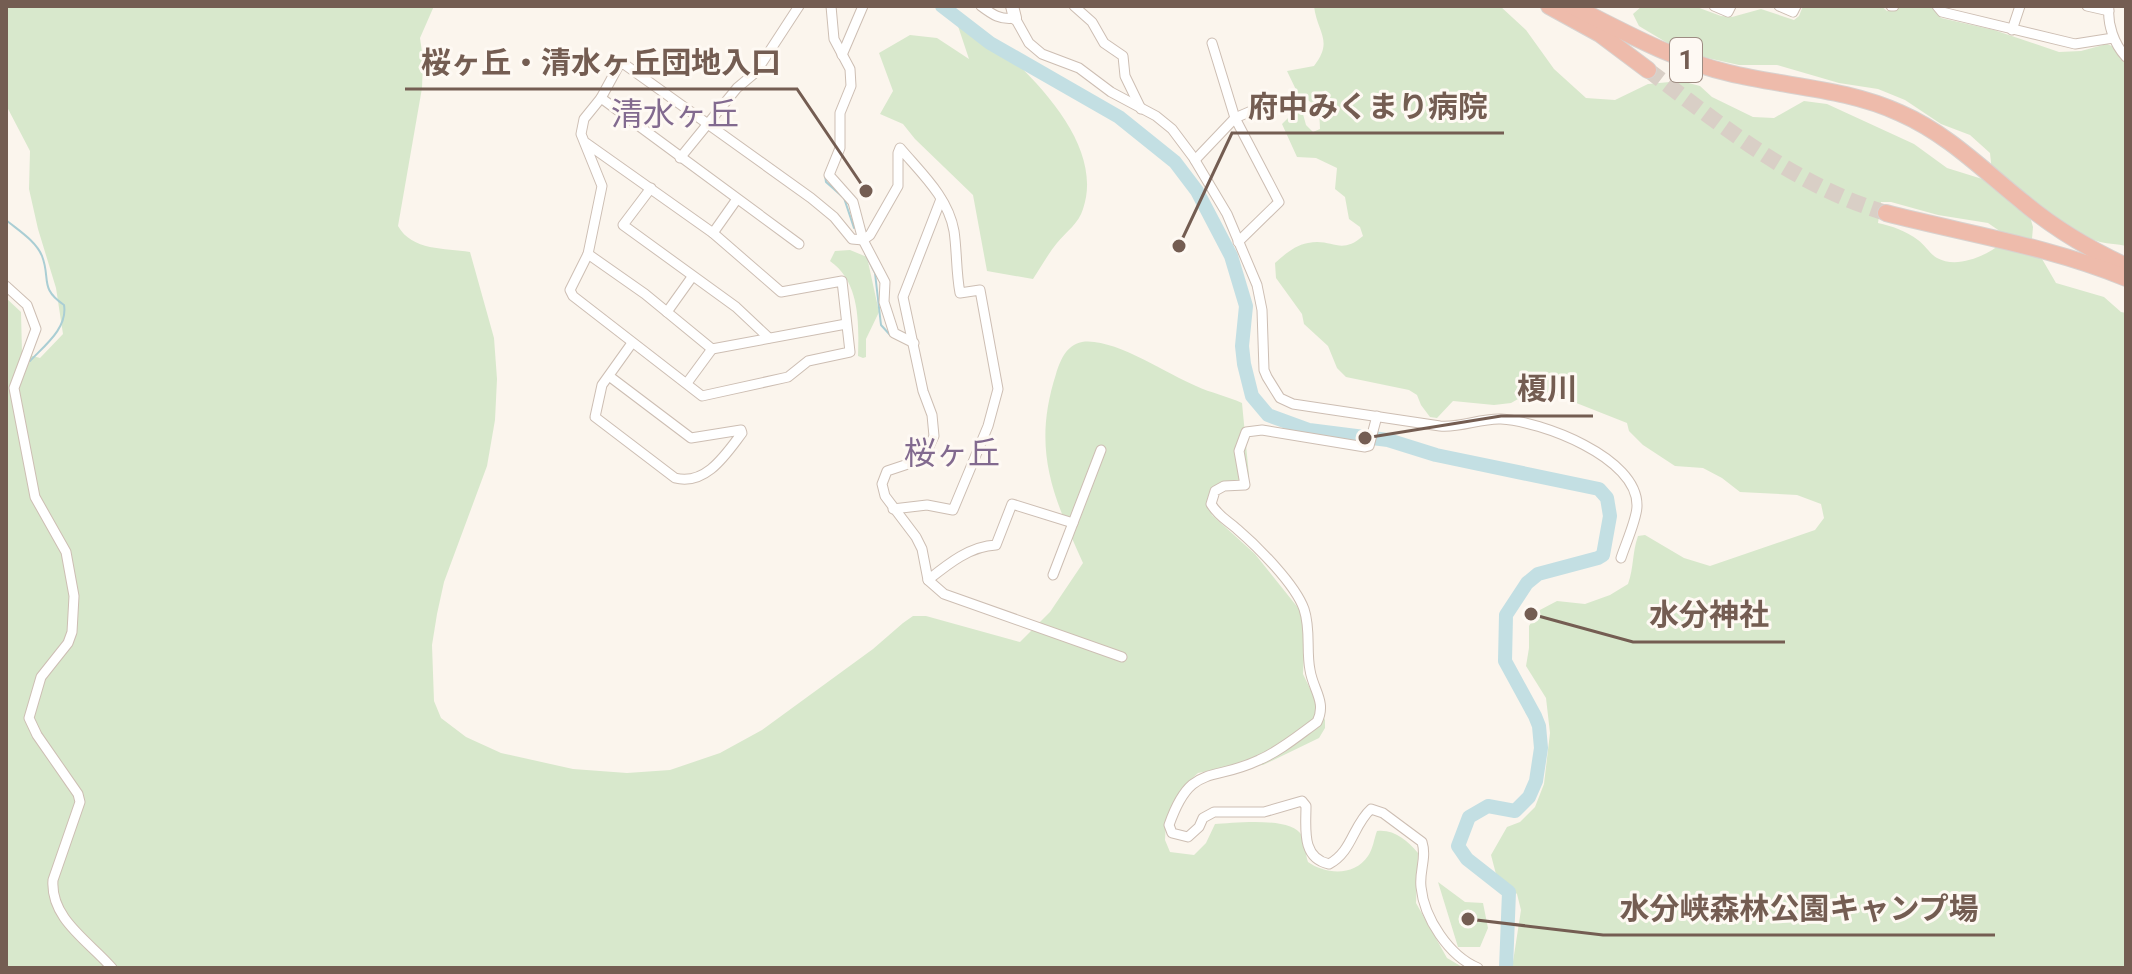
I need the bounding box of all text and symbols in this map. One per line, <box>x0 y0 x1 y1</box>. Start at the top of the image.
callout: 桜ヶ丘・清水ヶ丘団地入口 <box>405 35 797 89</box>
road number: 1 <box>1670 38 1702 82</box>
text: 桜ヶ丘・清水ヶ丘団地入口 <box>421 45 781 80</box>
callout: 府中みくまり病院 <box>1232 79 1504 133</box>
text: 府中みくまり病院 <box>1248 89 1488 124</box>
district label: 清水ヶ丘 <box>611 95 739 133</box>
callout: 榎川 <box>1501 362 1593 416</box>
text: 榎川 <box>1517 371 1577 406</box>
district label: 桜ヶ丘 <box>904 434 1000 472</box>
callout: 水分神社 <box>1633 588 1785 642</box>
text: 水分神社 <box>1649 597 1769 632</box>
callout: 水分峡森林公園キャンプ場 <box>1603 881 1995 935</box>
text: 水分峡森林公園キャンプ場 <box>1619 891 1979 926</box>

